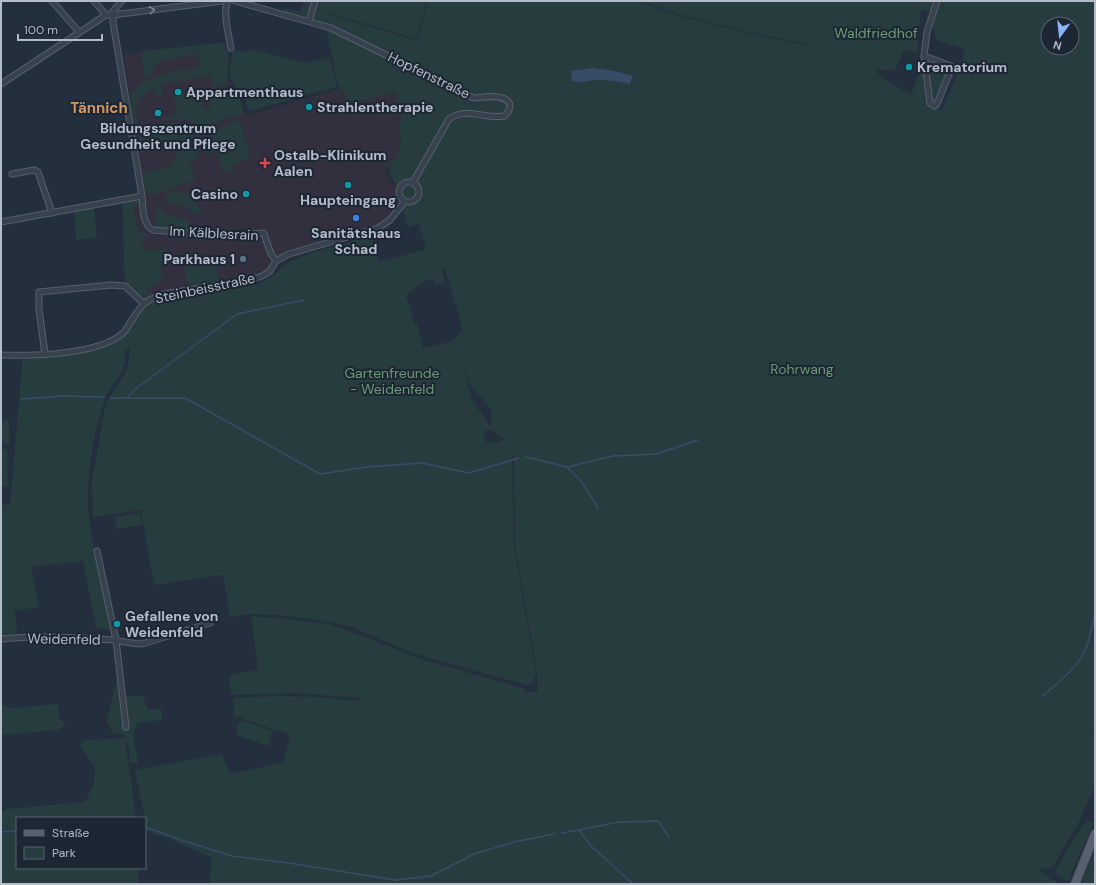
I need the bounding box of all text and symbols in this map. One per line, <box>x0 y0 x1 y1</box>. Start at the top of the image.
one-way arrow <box>148 6 155 15</box>
scale bar <box>18 16 102 42</box>
north arrow <box>1040 16 1080 56</box>
text: 100 m <box>24 22 58 38</box>
park label: Waldfriedhof <box>834 24 918 42</box>
text: N <box>1052 38 1063 53</box>
street label: Hopfenstraße <box>385 47 473 103</box>
place label: Krematorium <box>917 58 1007 76</box>
marker: Krematorium <box>904 62 914 72</box>
place label: Appartmenthaus <box>186 83 304 101</box>
marker: Appartmenthaus <box>173 87 183 97</box>
district label: Tännich <box>70 98 128 118</box>
place label: Strahlentherapie <box>317 98 433 116</box>
marker: Strahlentherapie <box>304 102 314 112</box>
marker: Bildungszentrum Gesundheit und Pflege <box>153 108 163 118</box>
place label: Bildungszentrum Gesundheit und Pflege <box>80 119 236 153</box>
place label: Ostalb-Klinikum Aalen <box>274 146 387 180</box>
marker: Ostalb-Klinikum Aalen <box>259 157 271 169</box>
marker: Haupteingang <box>343 180 353 190</box>
place label: Casino <box>191 185 238 203</box>
marker: Casino <box>241 189 251 199</box>
place label: Haupteingang <box>300 191 396 209</box>
marker: Sanitätshaus Schad <box>351 213 361 223</box>
street label: Im Kälblesrain <box>169 222 259 244</box>
place label: Sanitätshaus Schad <box>311 224 401 258</box>
place label: Parkhaus 1 <box>164 250 235 268</box>
marker: Parkhaus 1 <box>238 254 248 264</box>
street label: Steinbeisstraße <box>153 269 257 307</box>
park label: Rohrwang <box>770 360 834 378</box>
park label: Gartenfreunde - Weidenfeld <box>344 364 440 398</box>
place label: Gefallene von Weidenfeld <box>125 607 218 641</box>
marker: Gefallene von Weidenfeld <box>112 619 122 629</box>
street label: Weidenfeld <box>27 629 101 649</box>
legend <box>16 817 146 869</box>
text: Straße <box>52 825 89 841</box>
text: Park <box>52 845 76 861</box>

